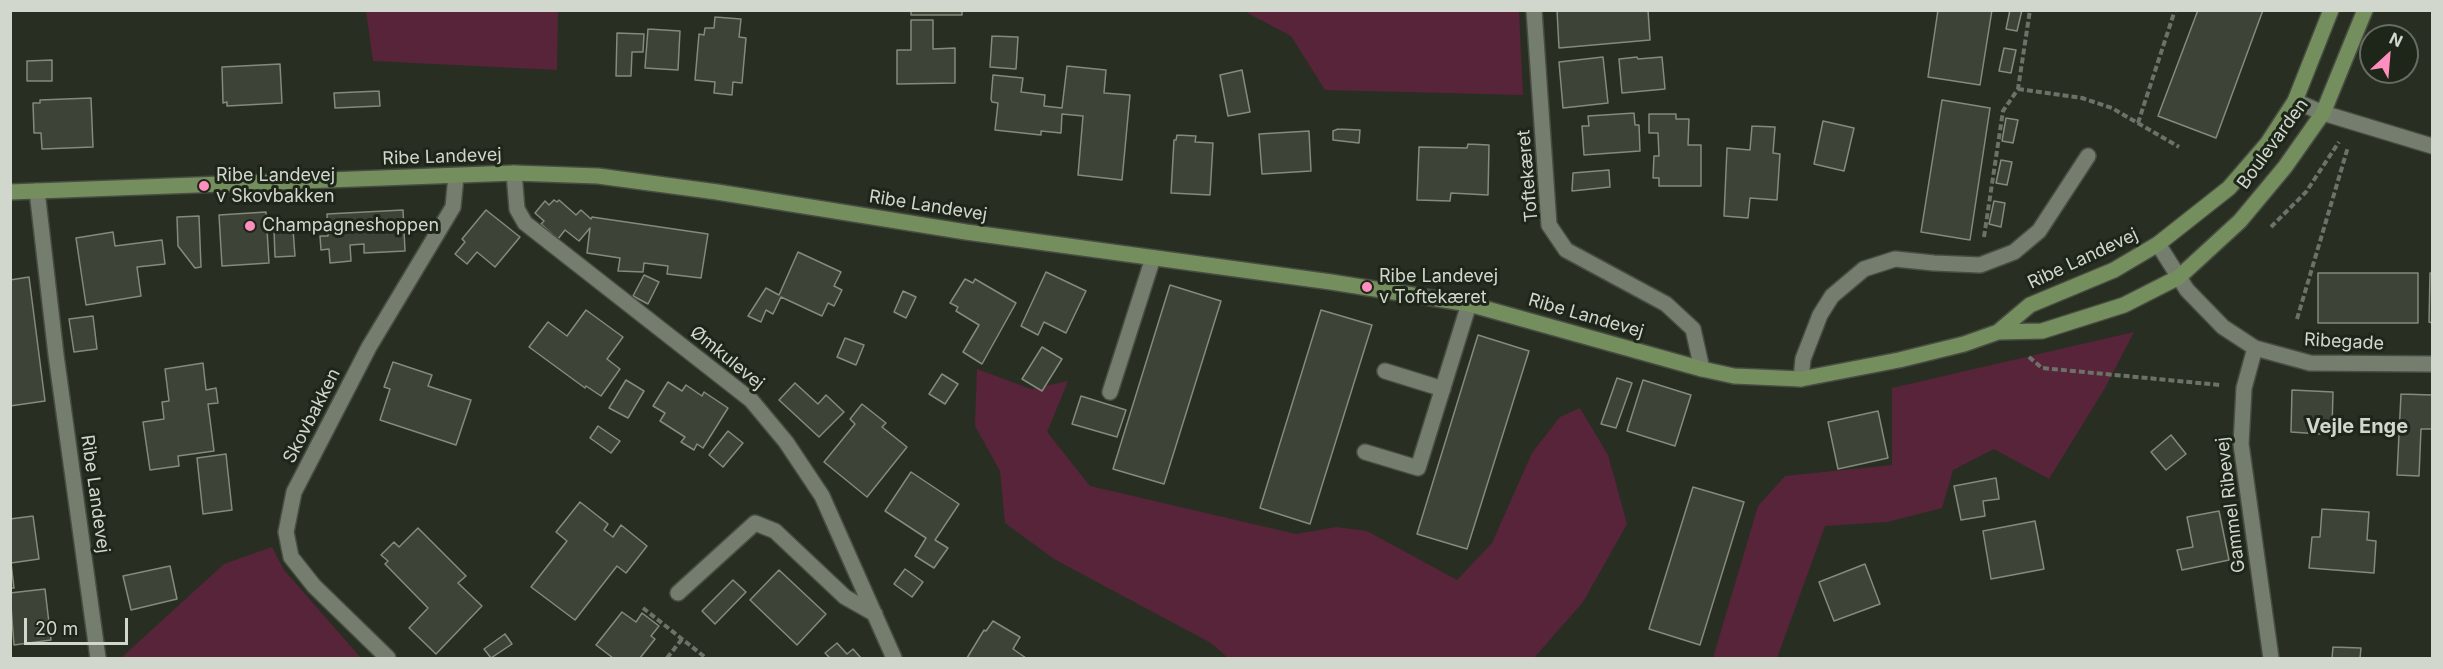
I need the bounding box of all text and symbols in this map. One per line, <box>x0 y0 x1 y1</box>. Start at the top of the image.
north arrow <box>2359 24 2419 84</box>
text: N <box>2386 28 2406 51</box>
street label: Boulevarden <box>2233 95 2313 193</box>
street label: Toftekæret <box>1513 129 1543 223</box>
street label: Ribe Landevej <box>382 144 502 170</box>
place label: Ribe Landevej v Skovbakken <box>216 165 335 207</box>
marker: Ribe Landevej v Skovbakken <box>197 179 211 193</box>
street label: Ribe Landevej <box>867 186 989 226</box>
place label: Champagneshoppen <box>262 215 439 237</box>
marker: Champagneshoppen <box>243 219 257 233</box>
street label: Ribe Landevej <box>2024 224 2142 294</box>
place label: Ribe Landevej v Toftekæret <box>1379 266 1498 308</box>
marker: Ribe Landevej v Toftekæret <box>1360 280 1374 294</box>
street label: Ribe Landevej <box>1526 289 1646 343</box>
street label: Ømkulevej <box>686 322 768 394</box>
street label: Ribegade <box>2303 329 2385 355</box>
street label: Skovbakken <box>279 365 345 467</box>
district label: Vejle Enge <box>2306 415 2408 439</box>
street label: Ribe Landevej <box>76 433 114 555</box>
street label: Gammel Ribevej <box>2212 436 2250 574</box>
scale bar <box>27 606 130 644</box>
text: 20 m <box>35 618 78 639</box>

